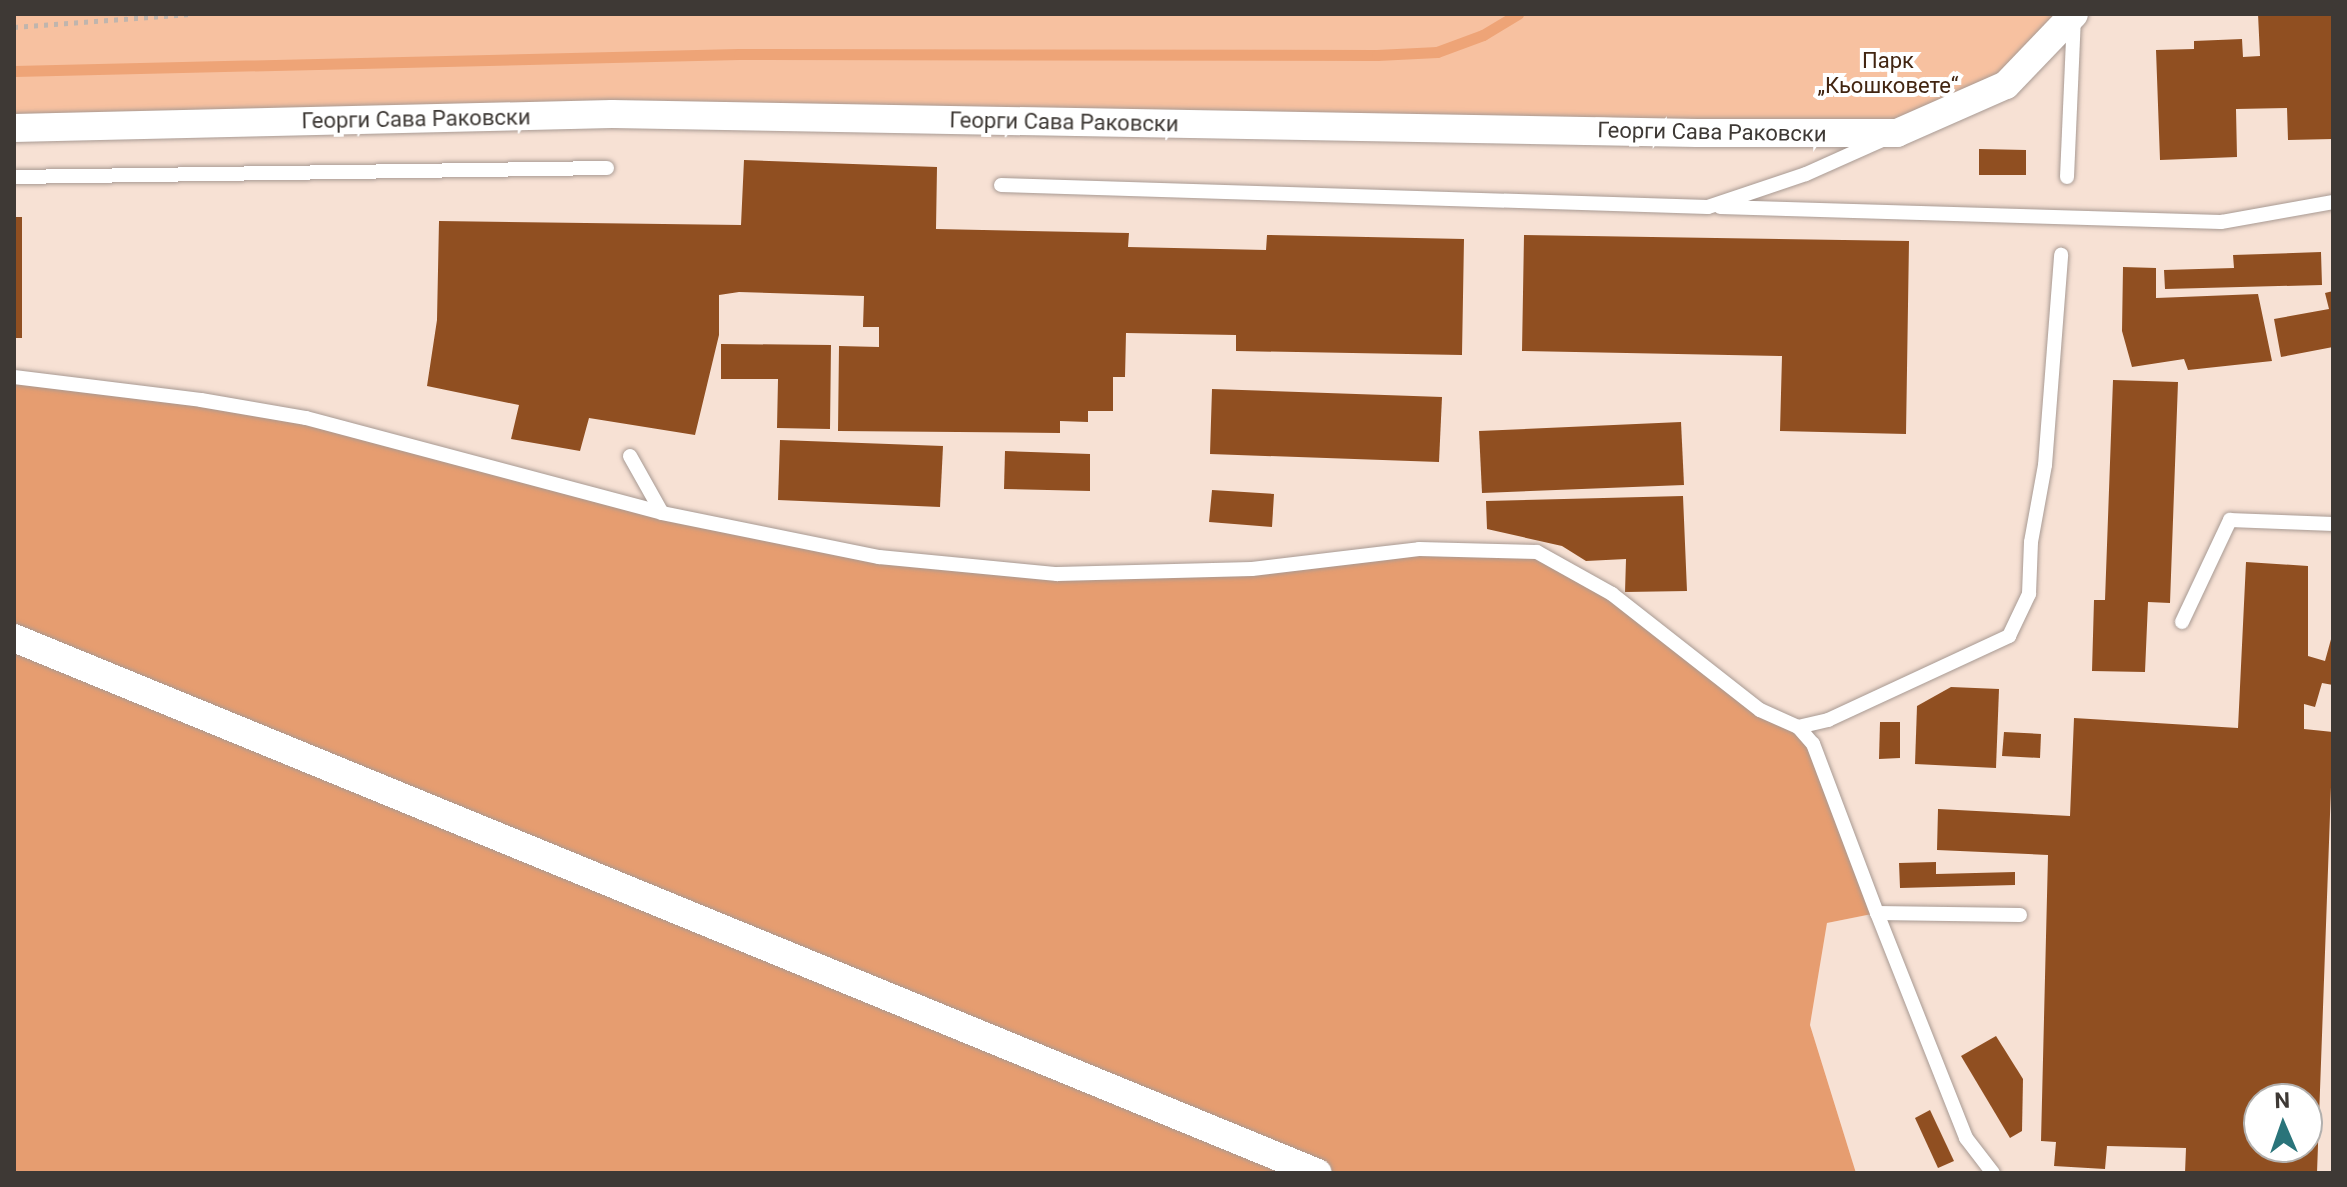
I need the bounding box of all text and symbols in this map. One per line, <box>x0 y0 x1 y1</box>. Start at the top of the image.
park label: Парк „Кьошковете“ <box>1817 47 1959 98</box>
street label: Георги Сава Раковски <box>301 104 531 134</box>
street label: Георги Сава Раковски <box>949 107 1179 137</box>
street label: Георги Сава Раковски <box>1597 117 1827 147</box>
north arrow <box>2243 1083 2323 1163</box>
text: N <box>2274 1088 2290 1113</box>

